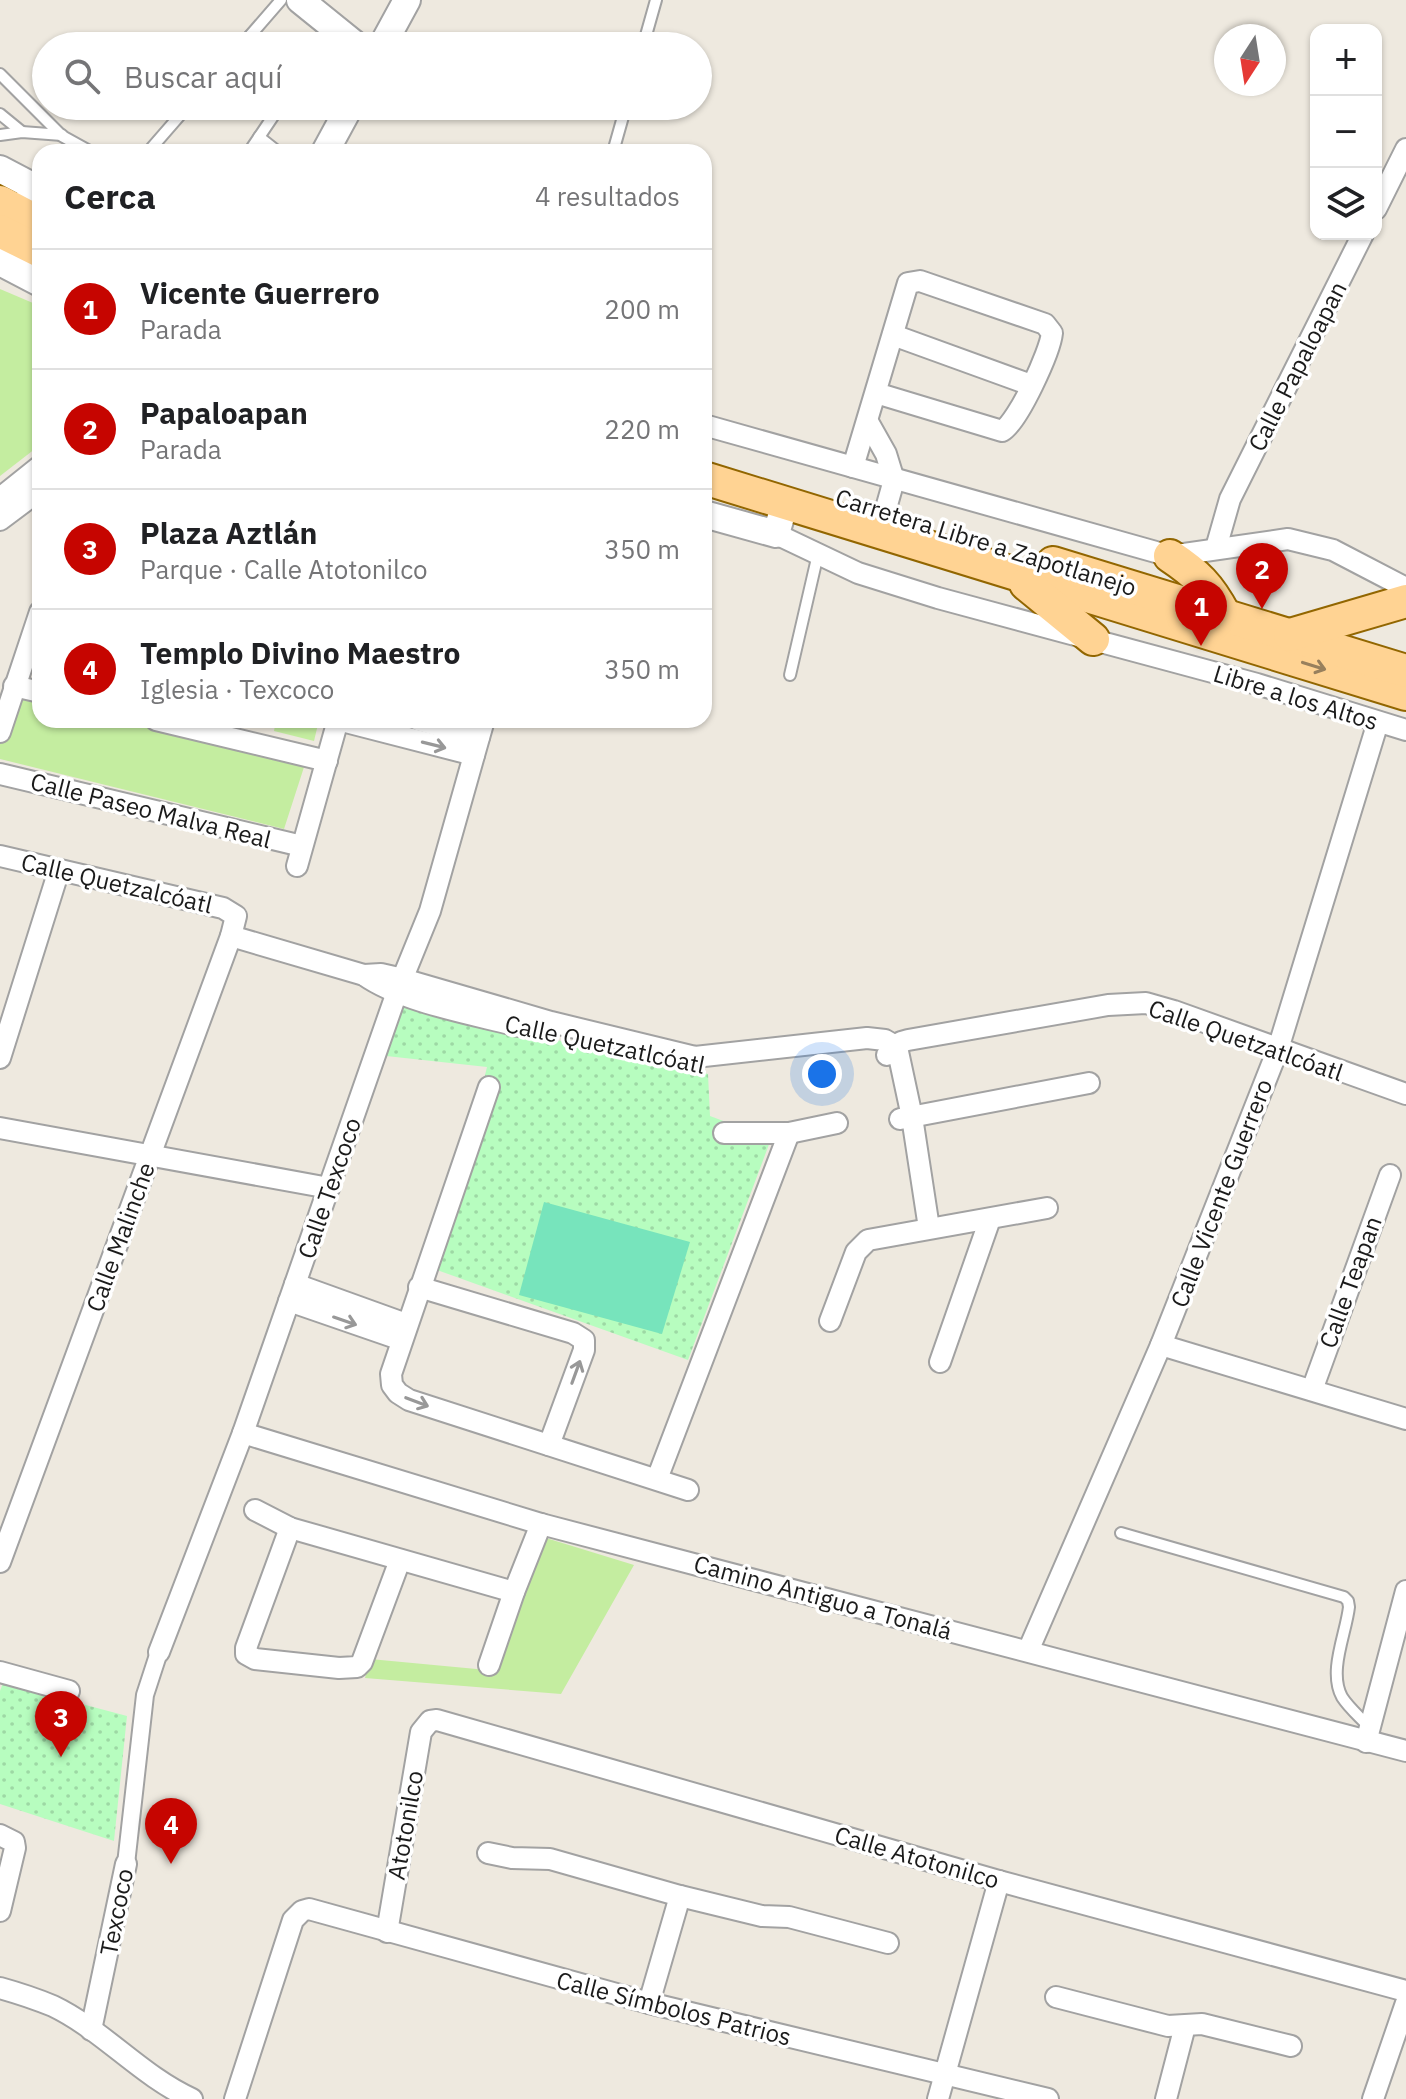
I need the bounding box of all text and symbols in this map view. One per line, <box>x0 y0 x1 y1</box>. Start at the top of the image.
north arrow <box>1214 24 1286 96</box>
map controls <box>1310 24 1382 240</box>
button: + <box>1310 24 1382 96</box>
search box <box>32 32 712 120</box>
icon: search <box>60 54 104 98</box>
text: Buscar aquí <box>124 57 282 96</box>
button: − <box>1310 96 1382 168</box>
button: layers <box>1310 168 1382 240</box>
text: Cerca <box>64 174 156 218</box>
text: 4 resultados <box>535 179 680 213</box>
text: Vicente Guerrero <box>140 273 380 312</box>
street label: Calle Papaloapan <box>1240 276 1354 456</box>
text: 1 <box>82 292 98 326</box>
text: 200 m <box>604 292 680 326</box>
text: Parada <box>140 312 222 346</box>
text: Papaloapan <box>140 393 308 432</box>
text: 2 <box>82 412 98 446</box>
text: 220 m <box>604 412 680 446</box>
text: Parada <box>140 432 222 466</box>
street label: Carretera Libre a Zapotlanejo <box>832 481 1140 603</box>
text: Plaza Aztlán <box>140 513 317 552</box>
text: 3 <box>82 532 98 566</box>
text: 350 m <box>604 532 680 566</box>
pin: 2 <box>1236 543 1288 609</box>
text: Parque · Calle Atotonilco <box>140 552 428 586</box>
pin: 1 <box>1175 580 1227 646</box>
text: Templo Divino Maestro <box>140 633 460 672</box>
text: 4 <box>82 652 98 686</box>
text: 350 m <box>604 652 680 686</box>
street label: Libre a los Altos <box>1210 657 1382 737</box>
one-way arrow <box>1300 659 1326 674</box>
text: Iglesia · Texcoco <box>140 672 334 706</box>
one-way arrow <box>421 739 447 754</box>
street label: Calle Paseo Malva Real <box>27 765 275 855</box>
street label: Calle Quetzalcóatl <box>18 845 216 921</box>
street label: Calle Quetzatlcóatl <box>1144 992 1348 1088</box>
street label: Calle Quetzatlcóatl <box>502 1007 708 1081</box>
your location <box>802 1054 842 1094</box>
street label: Calle Vicente Guerrero <box>1163 1074 1279 1312</box>
street label: Calle Texcoco <box>290 1113 368 1263</box>
street label: Calle Malinche <box>78 1158 162 1316</box>
street label: Calle Teapan <box>1311 1212 1389 1352</box>
one-way arrow <box>333 1314 358 1329</box>
one-way arrow <box>570 1360 584 1384</box>
one-way arrow <box>404 1395 429 1410</box>
street label: Camino Antiguo a Tonalá <box>690 1547 956 1647</box>
pin: 3 <box>35 1691 87 1757</box>
street label: Atotonilco <box>380 1768 430 1882</box>
pin: 4 <box>145 1798 197 1864</box>
street label: Calle Atotonilco <box>831 1818 1003 1896</box>
street label: Texcoco <box>92 1866 140 1958</box>
street label: Calle Símbolos Patrios <box>553 1963 795 2053</box>

